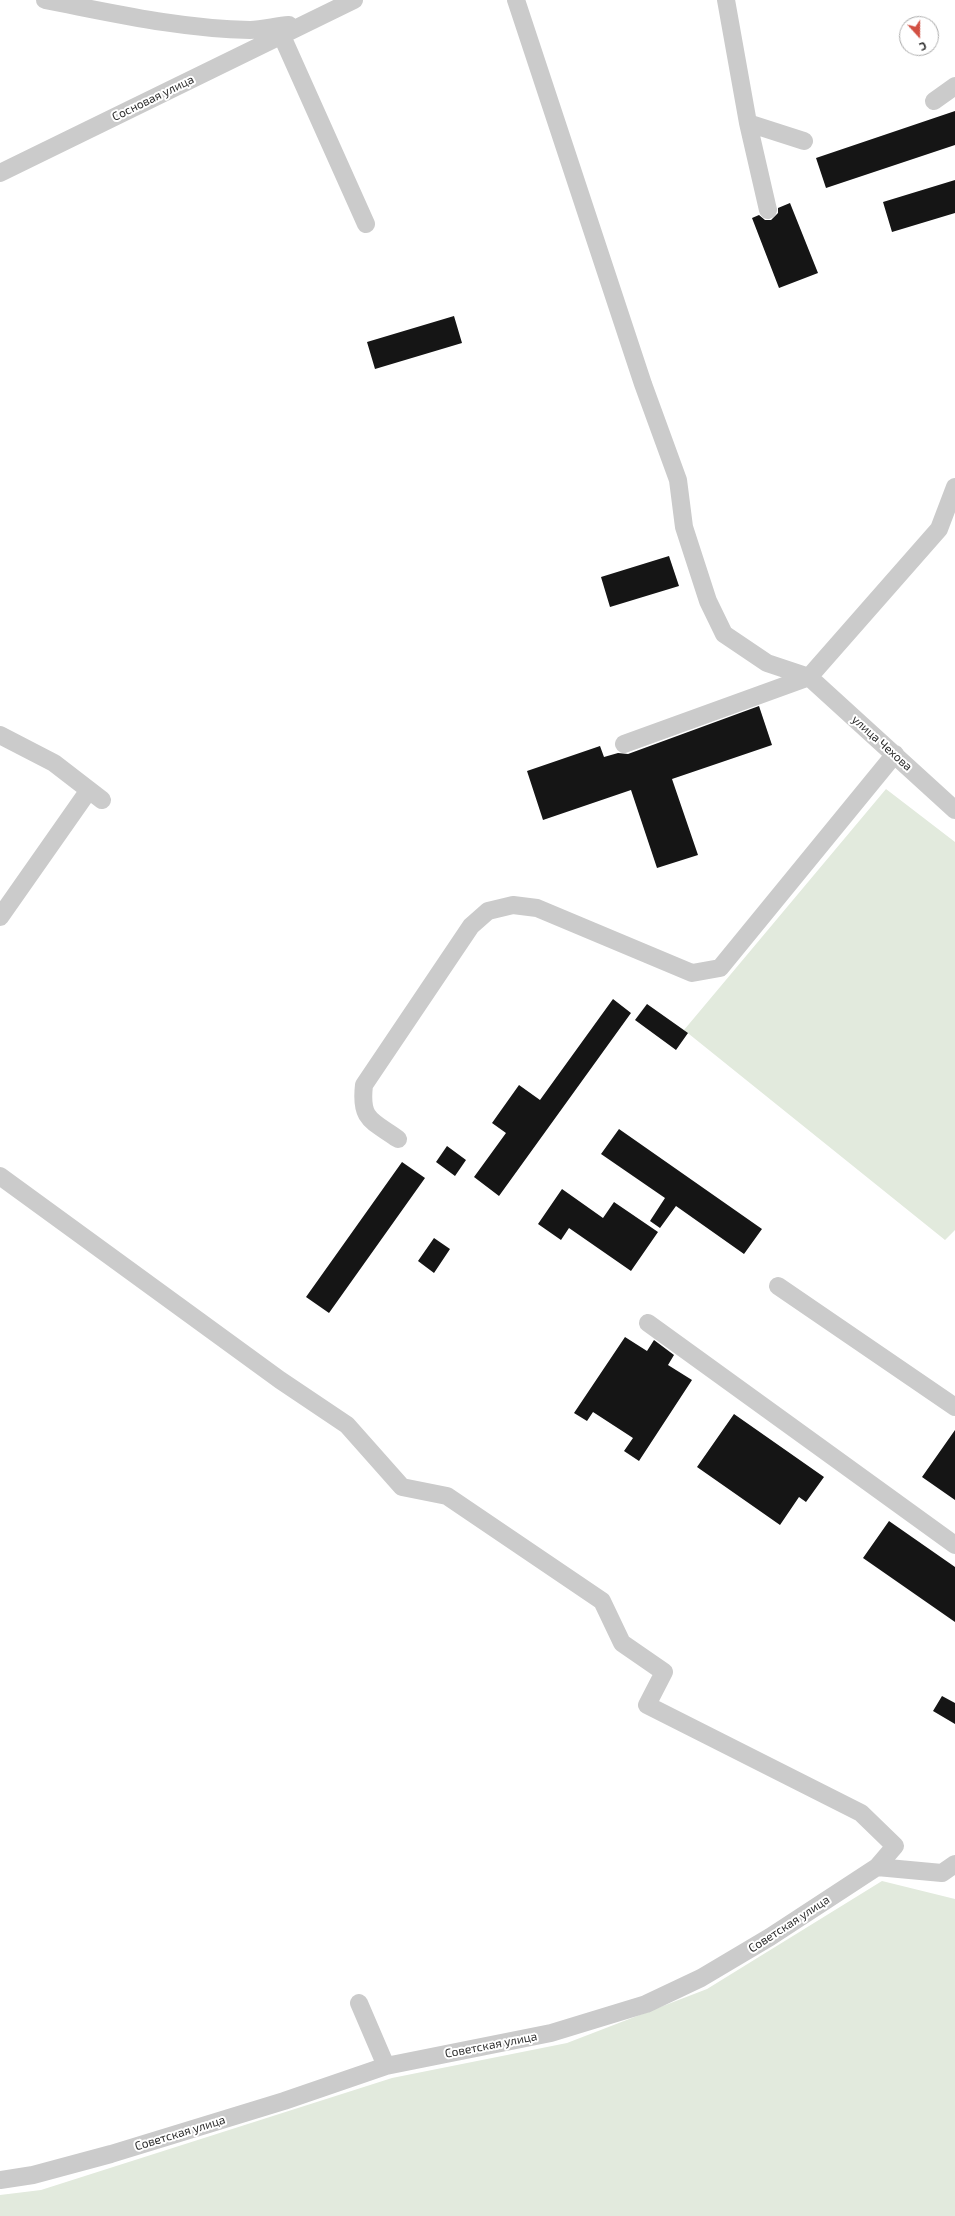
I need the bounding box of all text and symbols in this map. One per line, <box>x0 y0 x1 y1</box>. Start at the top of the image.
north arrow <box>899 16 939 56</box>
text: С <box>918 40 928 54</box>
street label: Сосновая улица <box>110 72 196 124</box>
street label: улица Чехова <box>849 712 915 774</box>
street label: Советская улица <box>746 1892 832 1956</box>
street label: Советская улица <box>444 2029 538 2061</box>
street label: Советская улица <box>133 2112 227 2154</box>

